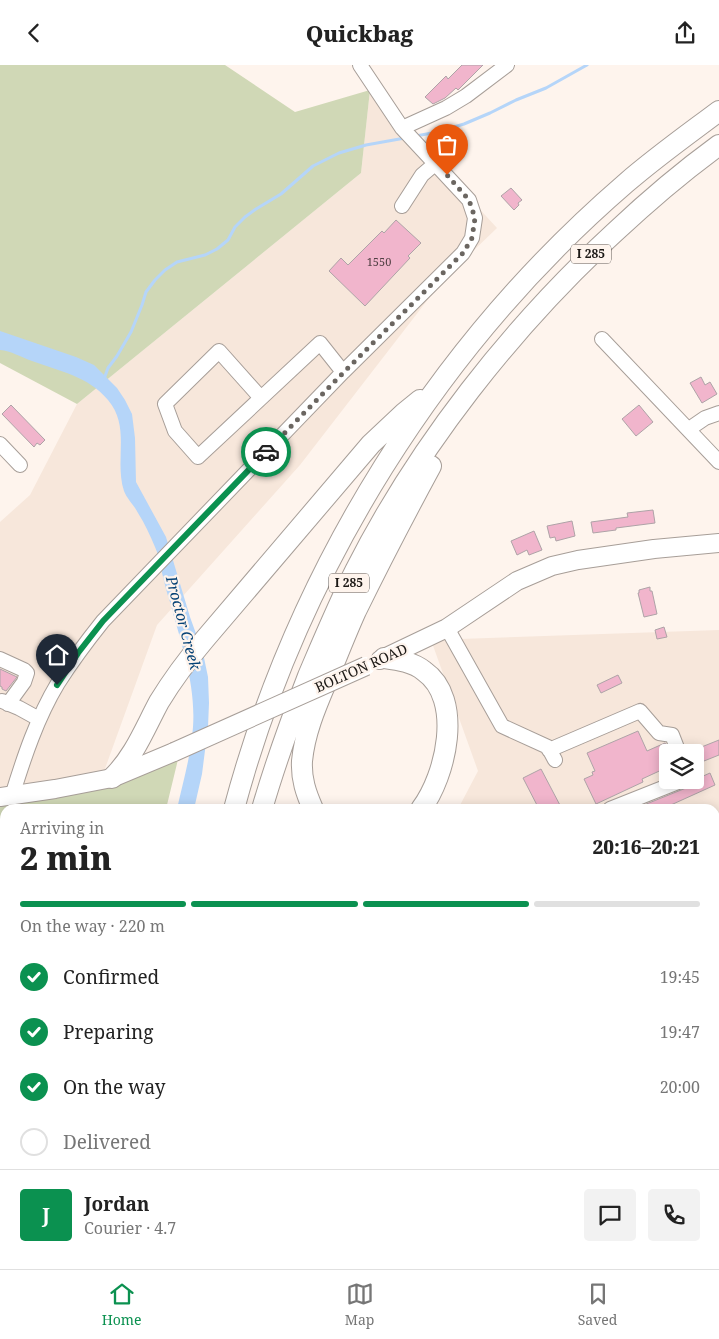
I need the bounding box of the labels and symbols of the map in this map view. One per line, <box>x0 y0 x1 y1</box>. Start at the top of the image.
pin <box>426 124 468 175</box>
road number: I 285 <box>571 245 611 263</box>
house number: 1550 <box>367 254 391 269</box>
courier <box>241 427 291 477</box>
water label: Proctor Creek <box>162 573 206 672</box>
road number: I 285 <box>329 573 369 593</box>
pin <box>36 634 78 685</box>
street label: BOLTON ROAD <box>312 639 410 696</box>

